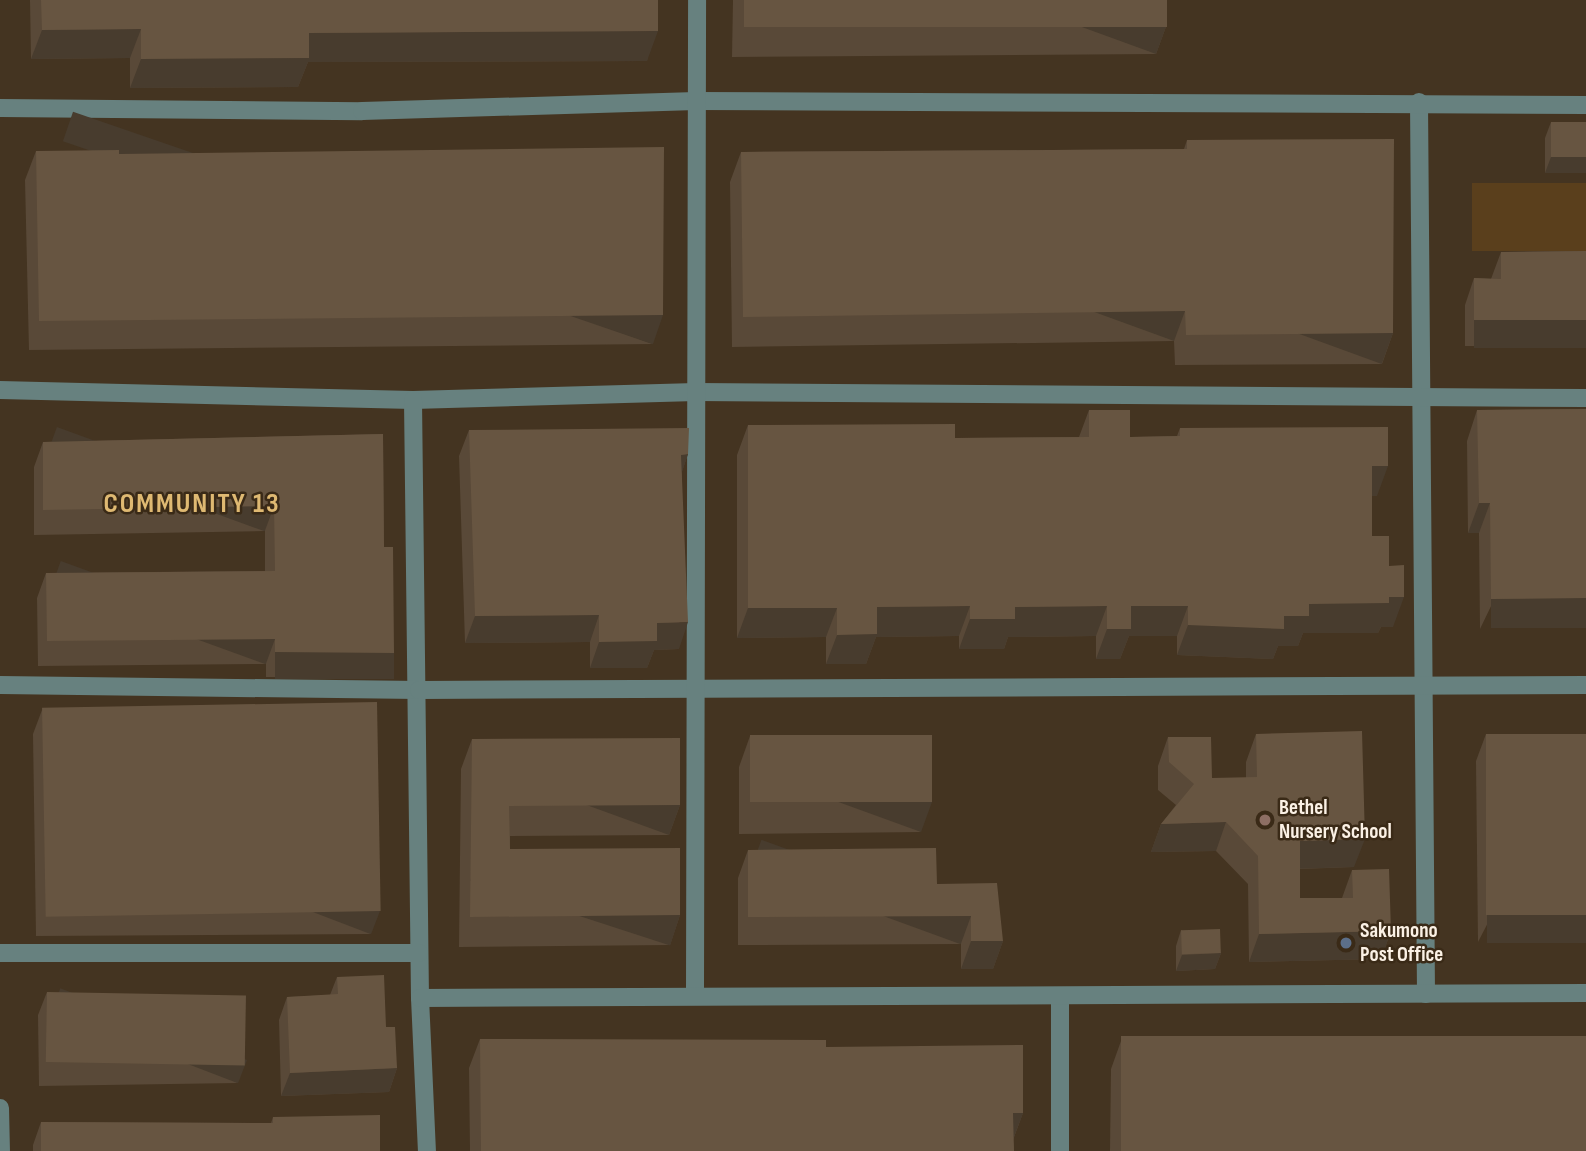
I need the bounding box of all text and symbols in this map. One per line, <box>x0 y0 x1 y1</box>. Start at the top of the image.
district label: COMMUNITY 13 <box>105 487 279 521</box>
place label: Bethel Nursery School <box>1279 795 1392 845</box>
marker: Bethel Nursery School <box>1257 812 1273 828</box>
place label: Sakumono Post Office <box>1360 918 1443 968</box>
marker: Sakumono Post Office <box>1338 935 1354 951</box>

